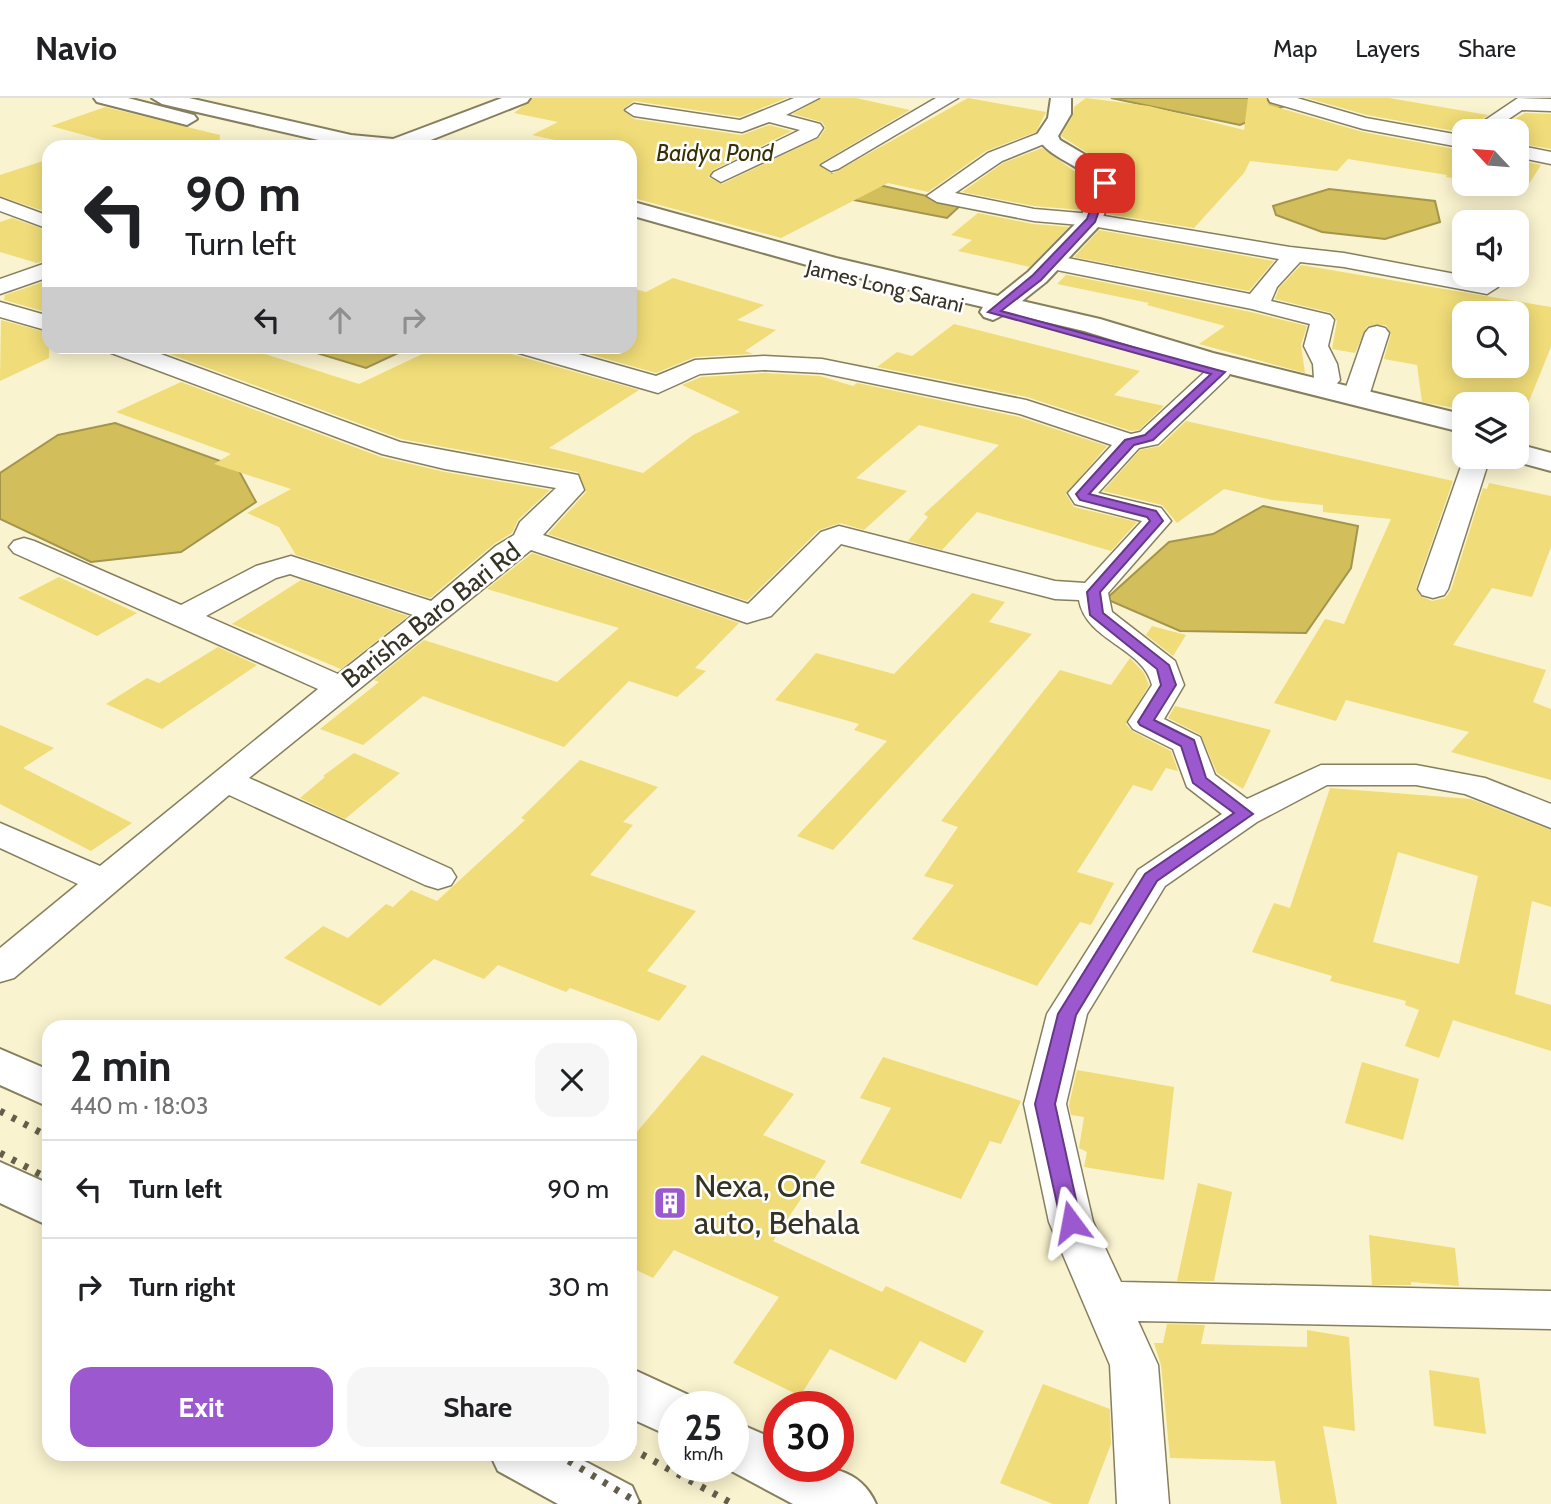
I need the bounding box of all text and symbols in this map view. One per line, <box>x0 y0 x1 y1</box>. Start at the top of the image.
text: Navio <box>35 28 117 68</box>
text: Map <box>1273 34 1317 63</box>
text: Layers <box>1355 34 1420 63</box>
text: Share <box>1458 34 1516 63</box>
north arrow <box>1452 119 1530 196</box>
map controls <box>1452 119 1529 469</box>
water label: Baidya Pond <box>656 139 775 167</box>
pin <box>1075 153 1135 213</box>
text: 90 m <box>185 164 301 223</box>
icon: arrive <box>1086 164 1124 202</box>
icon: left <box>70 168 161 259</box>
button: sound <box>1452 210 1529 287</box>
text: Turn left <box>185 224 296 263</box>
street label: James Long Sarani <box>803 254 966 318</box>
icon: left <box>248 301 286 339</box>
icon: ahead <box>321 301 359 339</box>
icon: right <box>394 301 432 339</box>
button: search <box>1452 301 1529 378</box>
button: layers <box>1452 392 1529 469</box>
street label: Barisha Baro Bari Rd <box>335 535 527 695</box>
text: 2 min <box>70 1040 171 1092</box>
button: close <box>535 1043 609 1117</box>
text: 440 m · 18:03 <box>70 1092 209 1120</box>
place label: Nexa, One auto, Behala <box>694 1166 860 1242</box>
icon: left <box>70 1170 108 1208</box>
text: Turn left <box>129 1173 222 1205</box>
text: 90 m <box>547 1173 609 1205</box>
building icon: Nexa, One auto, Behala <box>651 1184 689 1222</box>
position arrow <box>1034 1185 1108 1259</box>
icon: right <box>70 1268 108 1306</box>
text: Turn right <box>129 1271 235 1303</box>
text: 30 m <box>548 1271 609 1303</box>
button: Exit <box>70 1367 333 1447</box>
button: Share <box>347 1367 609 1447</box>
speed limit sign: 30 <box>763 1391 854 1482</box>
text: 25 <box>685 1406 722 1449</box>
text: km/h <box>684 1443 723 1465</box>

